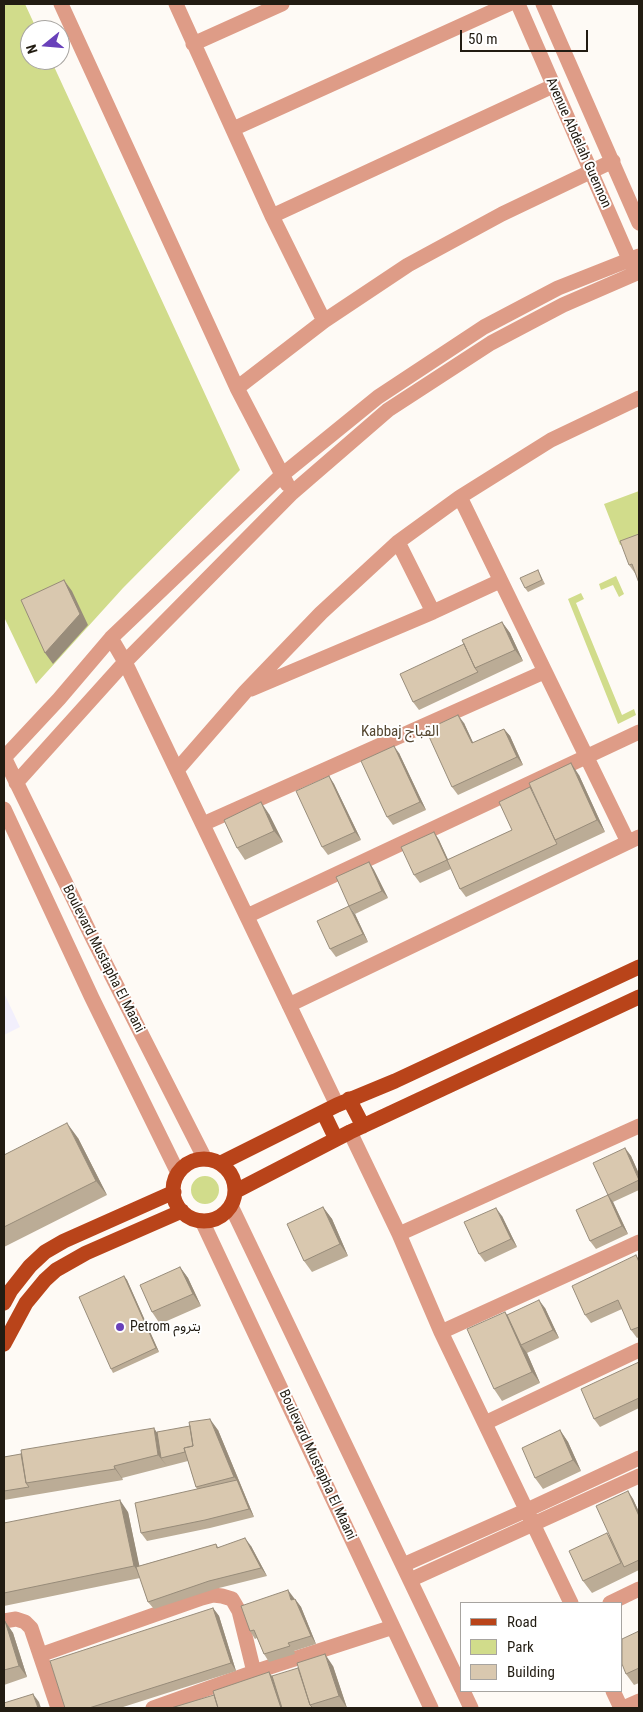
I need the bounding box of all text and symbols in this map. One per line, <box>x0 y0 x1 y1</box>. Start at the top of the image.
north arrow <box>20 20 70 70</box>
scale bar <box>463 20 590 52</box>
text: 50 m <box>468 30 498 48</box>
text: N <box>23 43 41 56</box>
street label: Avenue Abdelah Guennon <box>542 75 614 211</box>
district label: Kabbaj القباج <box>361 723 439 741</box>
street label: Boulevard Mustapha El Maani <box>58 882 148 1036</box>
place label: Petrom بتروم <box>130 1319 201 1335</box>
marker: Petrom بتروم <box>114 1321 126 1333</box>
street label: Boulevard Mustapha El Maani <box>275 1387 359 1543</box>
legend <box>460 1602 623 1692</box>
text: Road <box>507 1613 537 1631</box>
text: Park <box>507 1638 534 1656</box>
text: Building <box>507 1663 555 1681</box>

